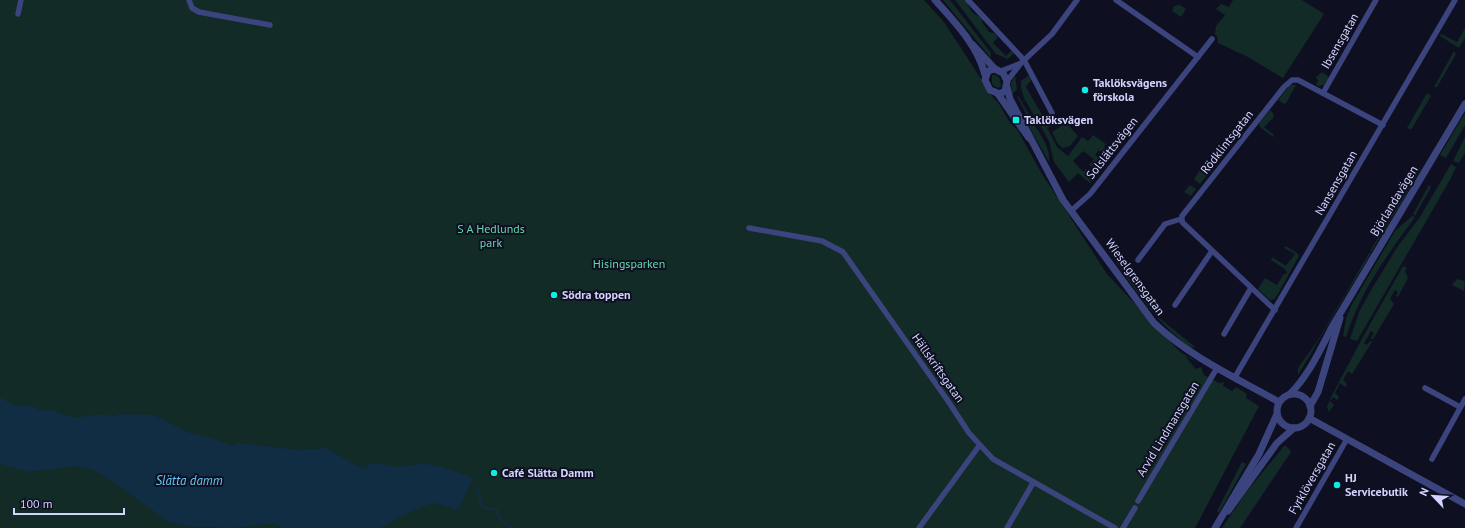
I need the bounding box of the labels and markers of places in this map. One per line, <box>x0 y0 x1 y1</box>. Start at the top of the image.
place label: Taklöksvägens förskola <box>1093 75 1167 104</box>
marker: Taklöksvägens förskola <box>1080 85 1090 95</box>
place label: Taklöksvägen <box>1024 112 1093 127</box>
marker: Taklöksvägen <box>1011 115 1021 125</box>
place label: Södra toppen <box>562 287 631 302</box>
marker: Södra toppen <box>549 290 559 300</box>
place label: Café Slätta Damm <box>502 465 594 480</box>
marker: Café Slätta Damm <box>489 468 499 478</box>
place label: HJ Servicebutik <box>1345 470 1408 499</box>
marker: HJ Servicebutik <box>1332 480 1342 490</box>

